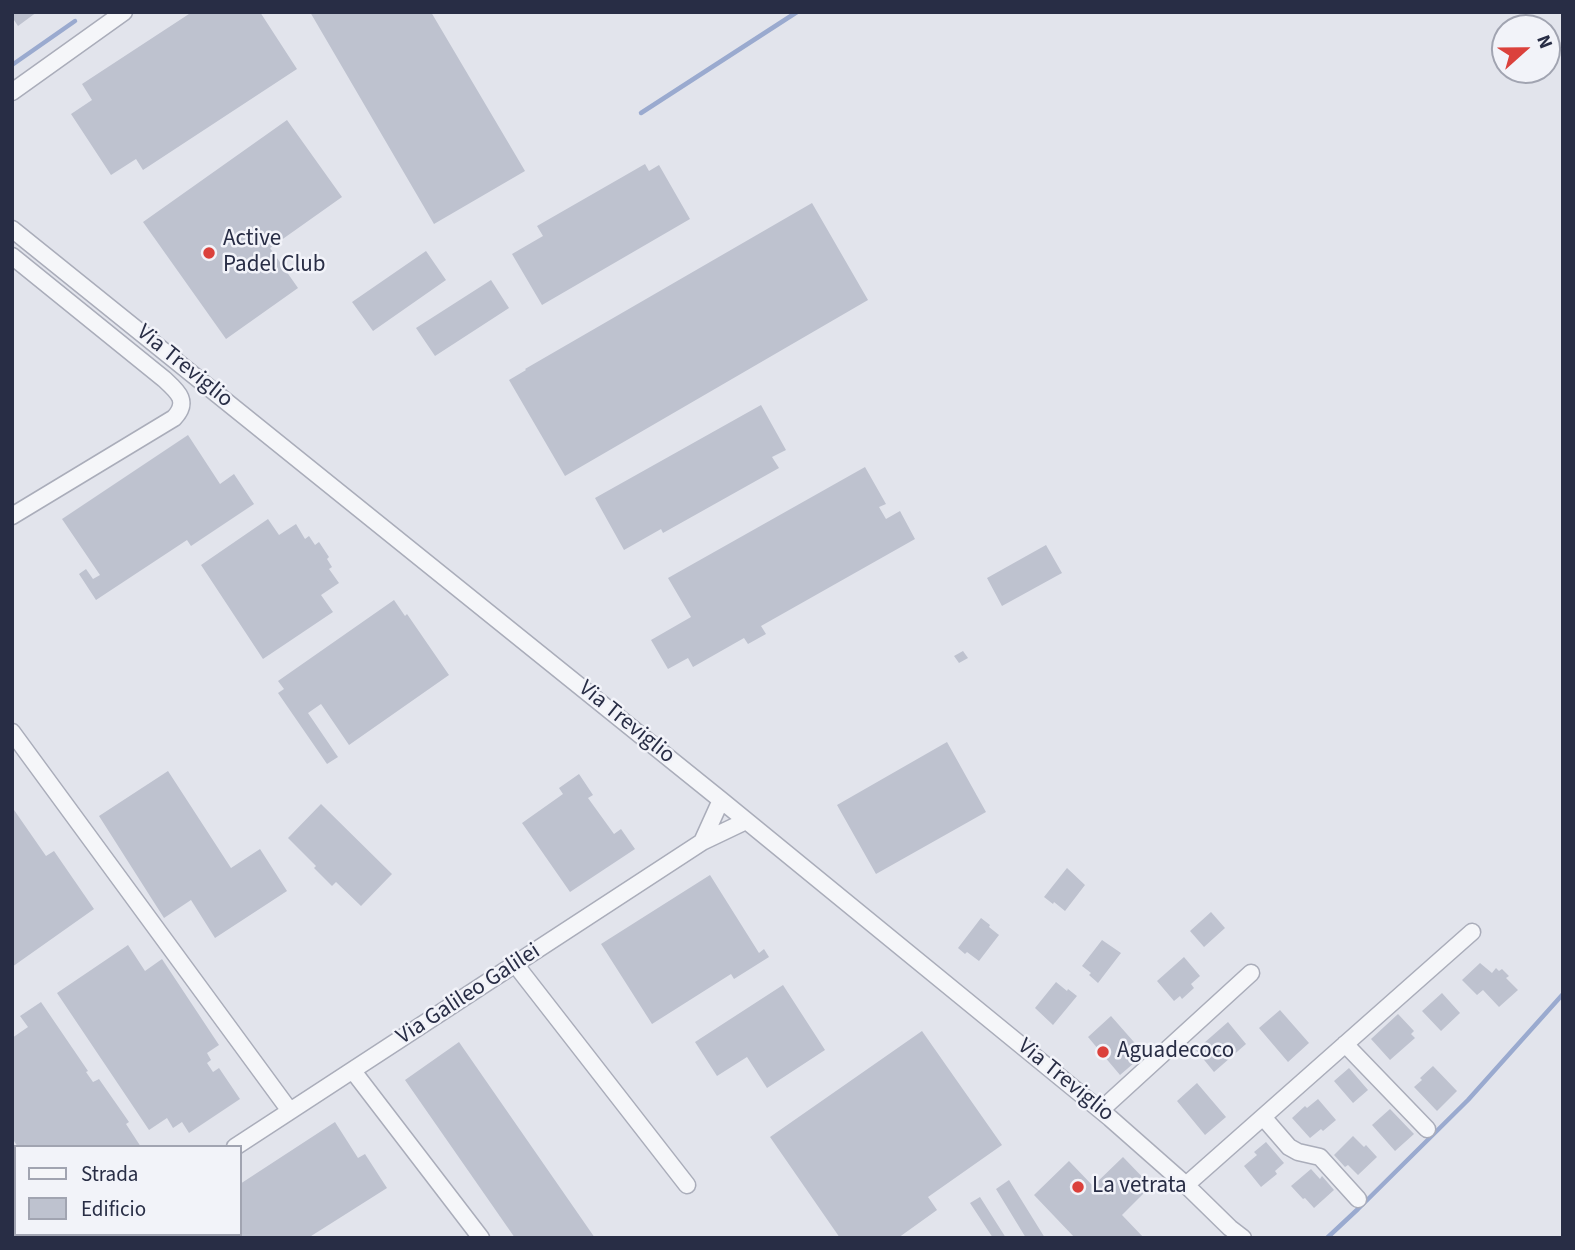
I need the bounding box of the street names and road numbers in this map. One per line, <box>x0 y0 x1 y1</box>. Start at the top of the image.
street label: Via Treviglio <box>130 320 238 414</box>
street label: Via Treviglio <box>572 676 680 770</box>
street label: Via Galileo Galilei <box>392 938 546 1052</box>
street label: Via Treviglio <box>1011 1034 1119 1128</box>

